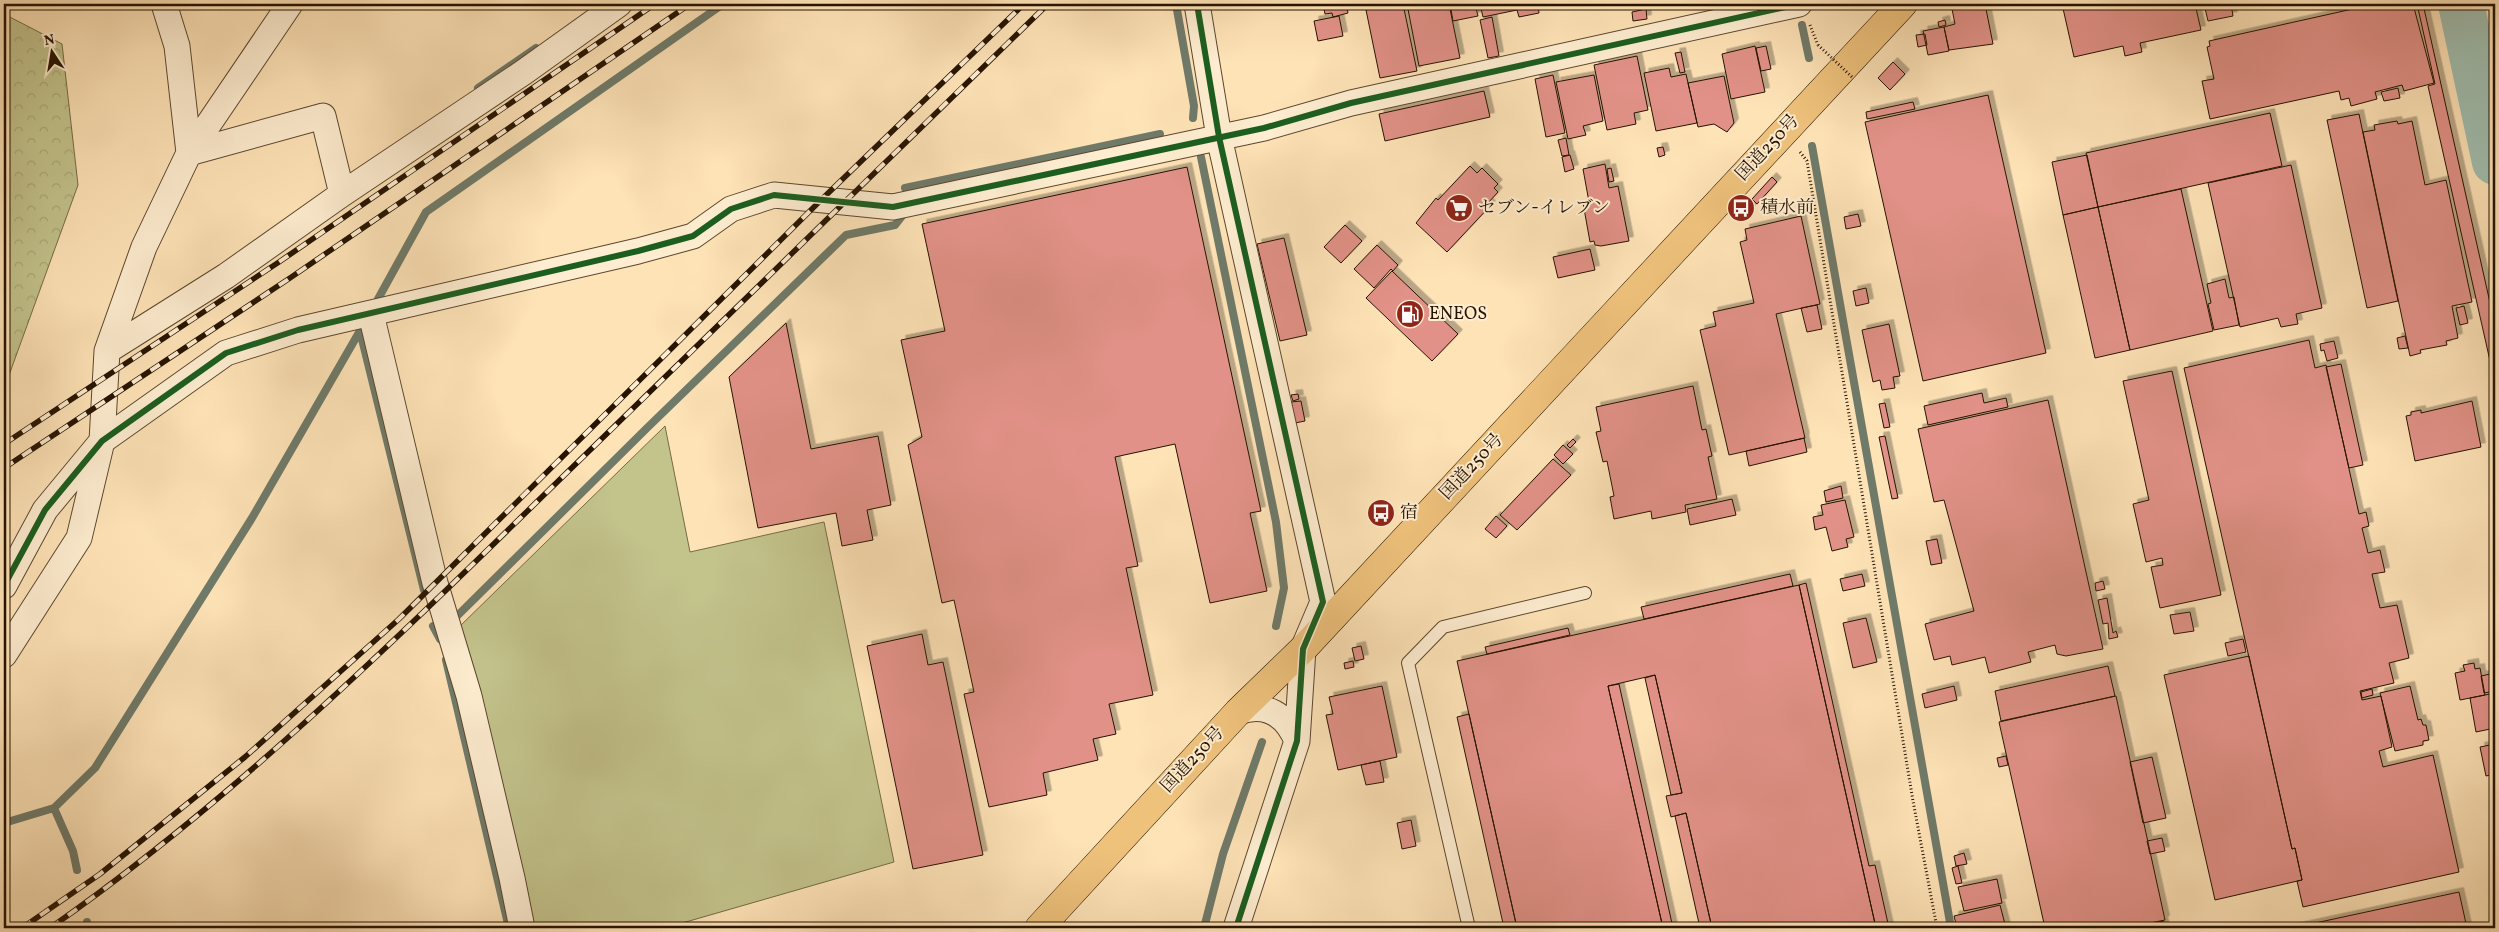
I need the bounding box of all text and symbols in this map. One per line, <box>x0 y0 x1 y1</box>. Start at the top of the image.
north arrow <box>28 28 78 78</box>
text: N <box>43 30 57 51</box>
street label: 国道250号 <box>1731 109 1805 187</box>
supermarket icon: セブン-イレブン <box>1444 193 1474 223</box>
bus stop icon: 積水前 <box>1726 193 1756 223</box>
place label: セブン-イレブン <box>1478 196 1610 221</box>
place label: 積水前 <box>1760 196 1814 221</box>
fuel station icon: ENEOS <box>1395 299 1425 329</box>
place label: ENEOS <box>1429 302 1487 327</box>
street label: 国道250号 <box>1435 428 1509 506</box>
bus stop icon: 宿 <box>1366 498 1396 528</box>
place label: 宿 <box>1400 501 1418 526</box>
street label: 国道250号 <box>1156 721 1230 799</box>

